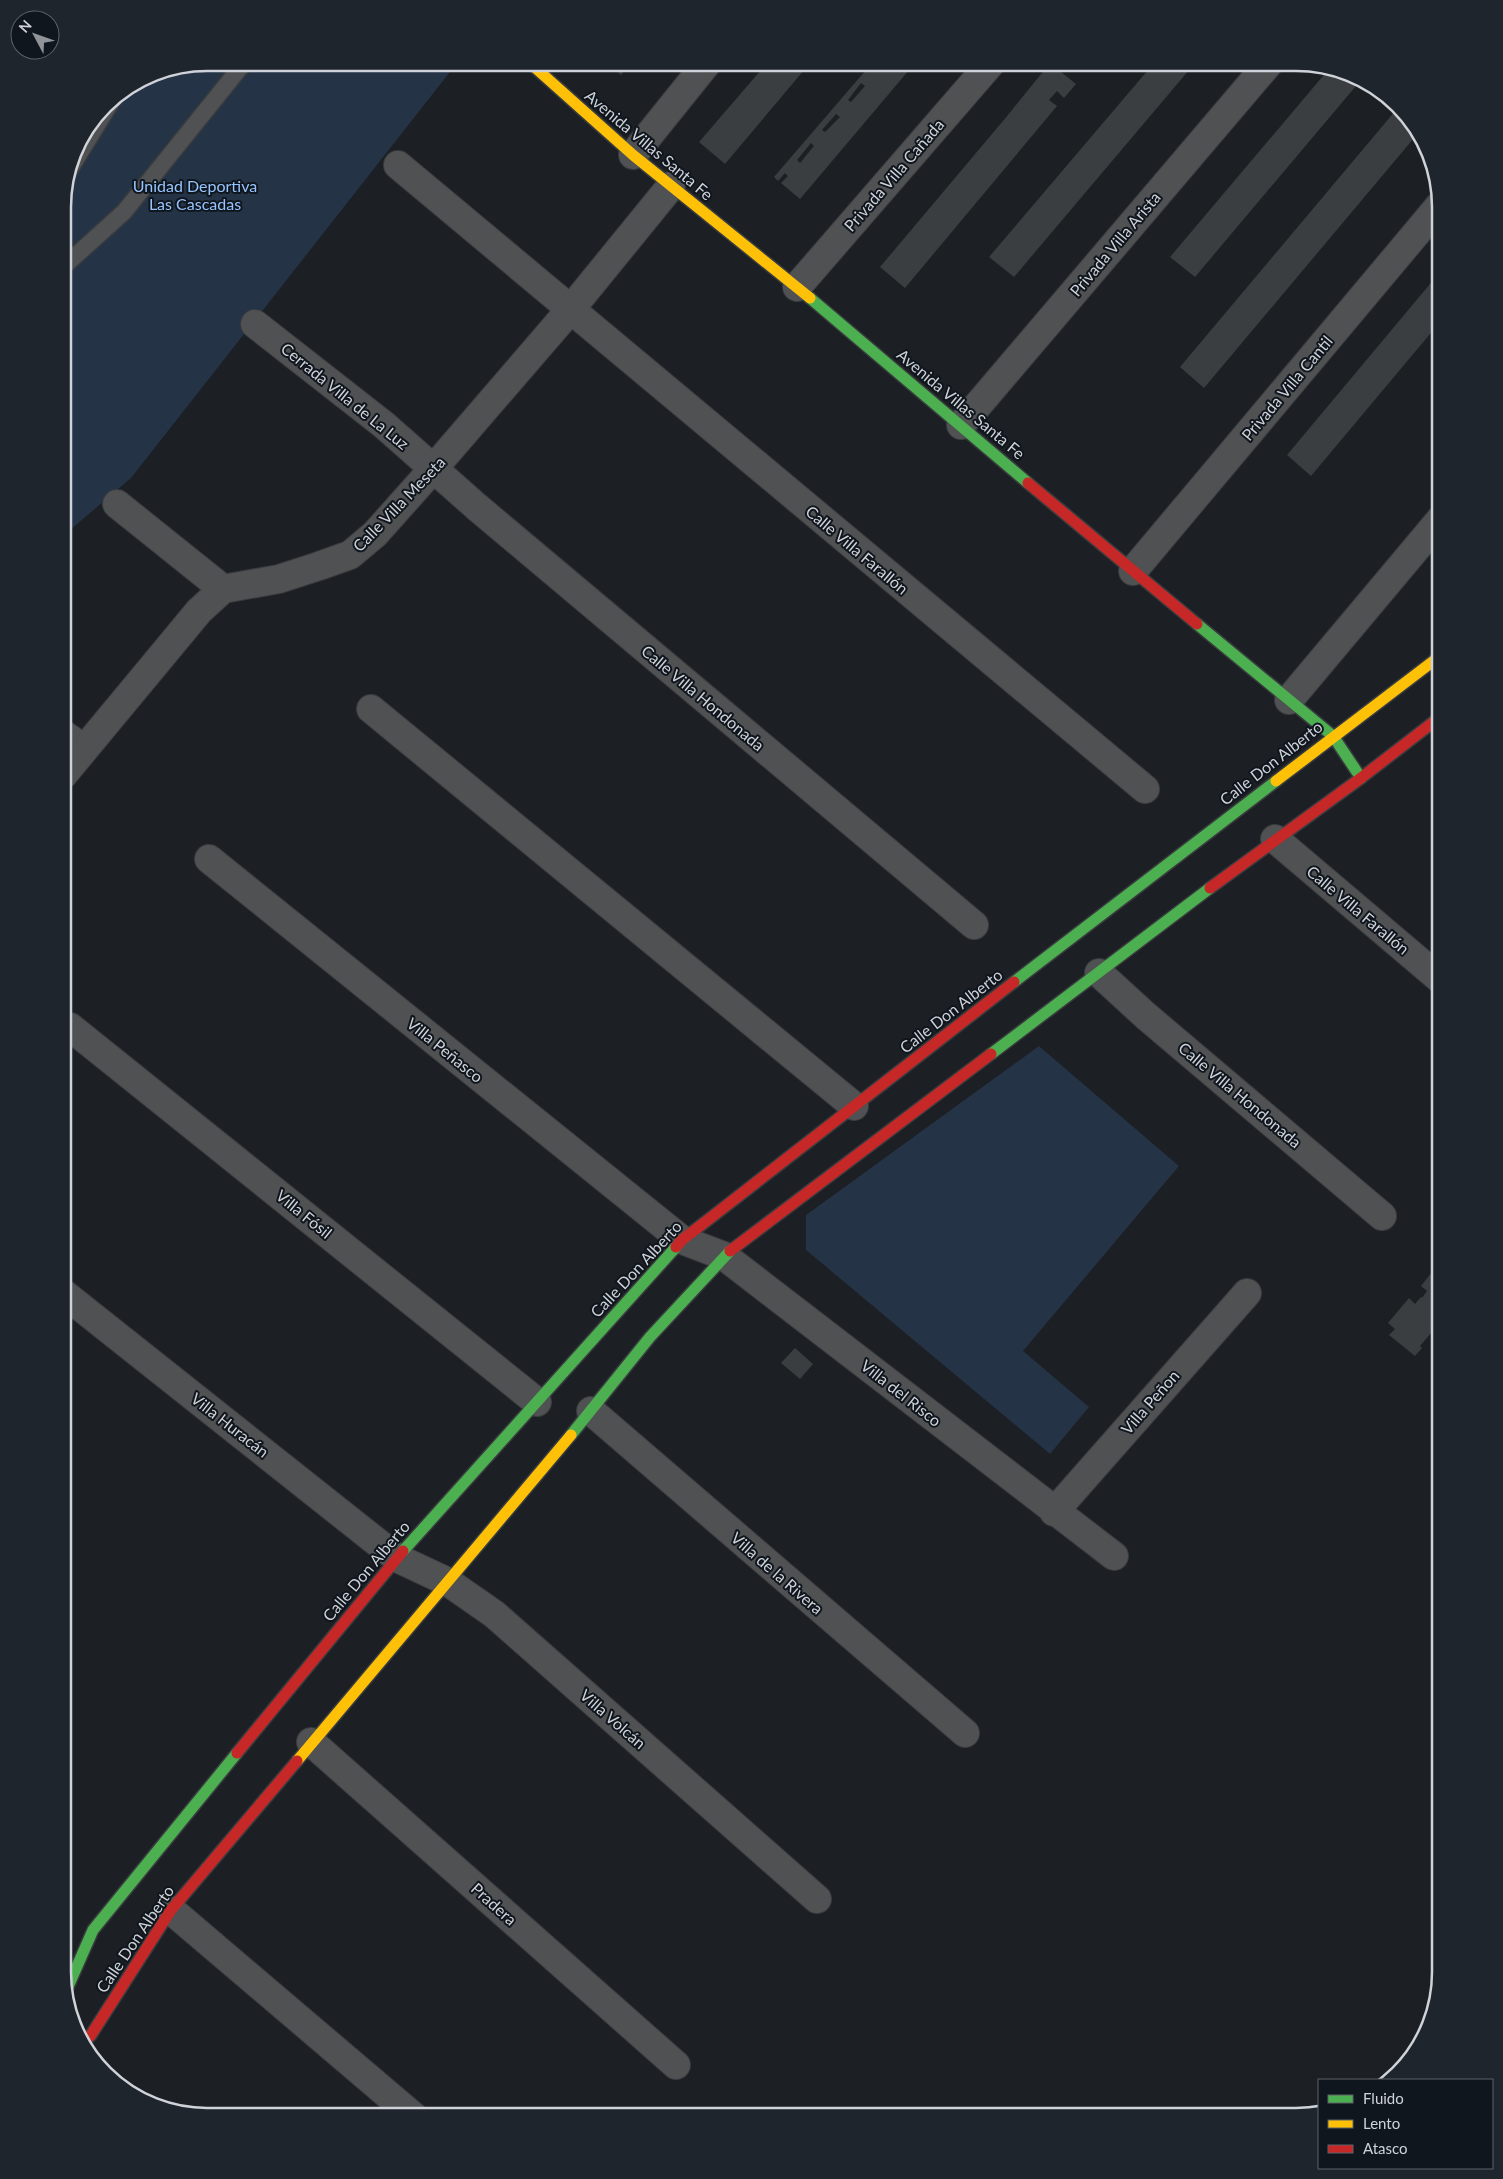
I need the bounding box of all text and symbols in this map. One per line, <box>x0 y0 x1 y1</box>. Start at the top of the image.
north arrow <box>10 10 60 60</box>
text: N <box>15 16 35 36</box>
street label: Avenida Villas Santa Fe <box>582 86 717 204</box>
street label: Privada Villa Cañada <box>840 115 947 235</box>
park label: Unidad Deportiva Las Cascadas <box>133 176 257 213</box>
street label: Privada Villa Arista <box>1065 188 1164 300</box>
street label: Privada Villa Cantil <box>1237 331 1336 444</box>
street label: Cerrada Villa de La Luz <box>278 338 413 453</box>
street label: Avenida Villas Santa Fe <box>894 345 1029 463</box>
street label: Calle Villa Meseta <box>349 452 449 555</box>
street label: Calle Villa Farallón <box>802 501 912 598</box>
street label: Calle Villa Hondonada <box>638 641 769 754</box>
street label: Calle Don Alberto <box>1216 717 1326 809</box>
street label: Calle Villa Farallón <box>1303 861 1413 958</box>
street label: Calle Don Alberto <box>896 965 1006 1057</box>
street label: Villa Peñasco <box>403 1013 487 1086</box>
street label: Calle Villa Hondonada <box>1175 1038 1306 1151</box>
street label: Villa Fósil <box>273 1185 336 1242</box>
street label: Calle Don Alberto <box>586 1216 685 1321</box>
street label: Villa del Risco <box>857 1355 945 1430</box>
street label: Villa Peñon <box>1117 1366 1183 1438</box>
street label: Villa Huracán <box>188 1388 273 1461</box>
street label: Calle Don Alberto <box>318 1517 413 1625</box>
street label: Villa de la Rivera <box>728 1528 827 1618</box>
street label: Villa Volcán <box>577 1685 650 1752</box>
street label: Pradera <box>468 1878 521 1929</box>
street label: Calle Don Alberto <box>92 1882 177 1996</box>
legend <box>1318 2079 1493 2169</box>
text: Fluido <box>1363 2089 1404 2107</box>
text: Lento <box>1363 2114 1400 2132</box>
text: Atasco <box>1363 2139 1408 2157</box>

